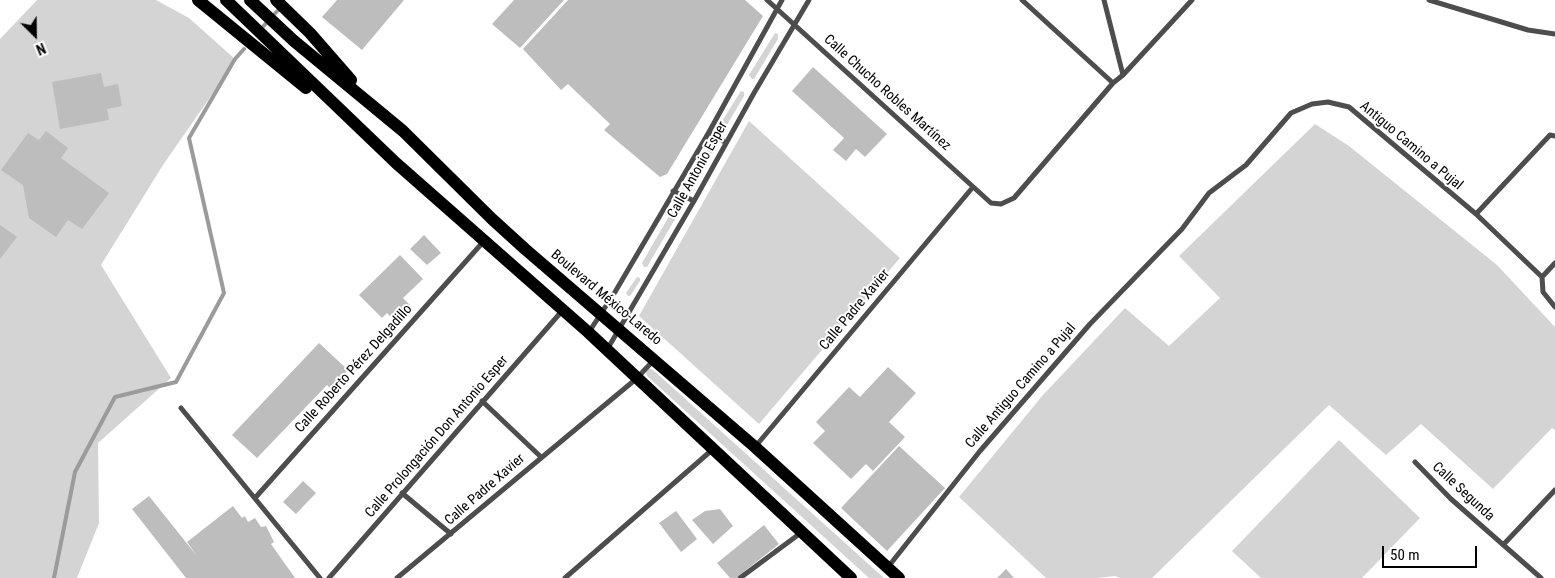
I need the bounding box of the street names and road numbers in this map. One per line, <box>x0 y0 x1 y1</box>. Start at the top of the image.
street label: Calle Chucho Robles Martínez <box>820 31 954 155</box>
street label: Antiguo Camino a Pujal <box>1356 98 1466 194</box>
street label: Calle Antonio Esper <box>664 119 732 221</box>
street label: Boulevard México-Laredo <box>547 247 665 349</box>
street label: Calle Padre Xavier <box>816 266 894 354</box>
street label: Calle Roberto Pérez Delgadillo <box>292 301 416 437</box>
street label: Calle Antiguo Camino a Pujal <box>962 320 1080 452</box>
street label: Calle Prolongación Don Antonio Esper <box>362 353 512 521</box>
street label: Calle Padre Xavier <box>442 451 528 529</box>
street label: Calle Segunda <box>1428 459 1498 525</box>

